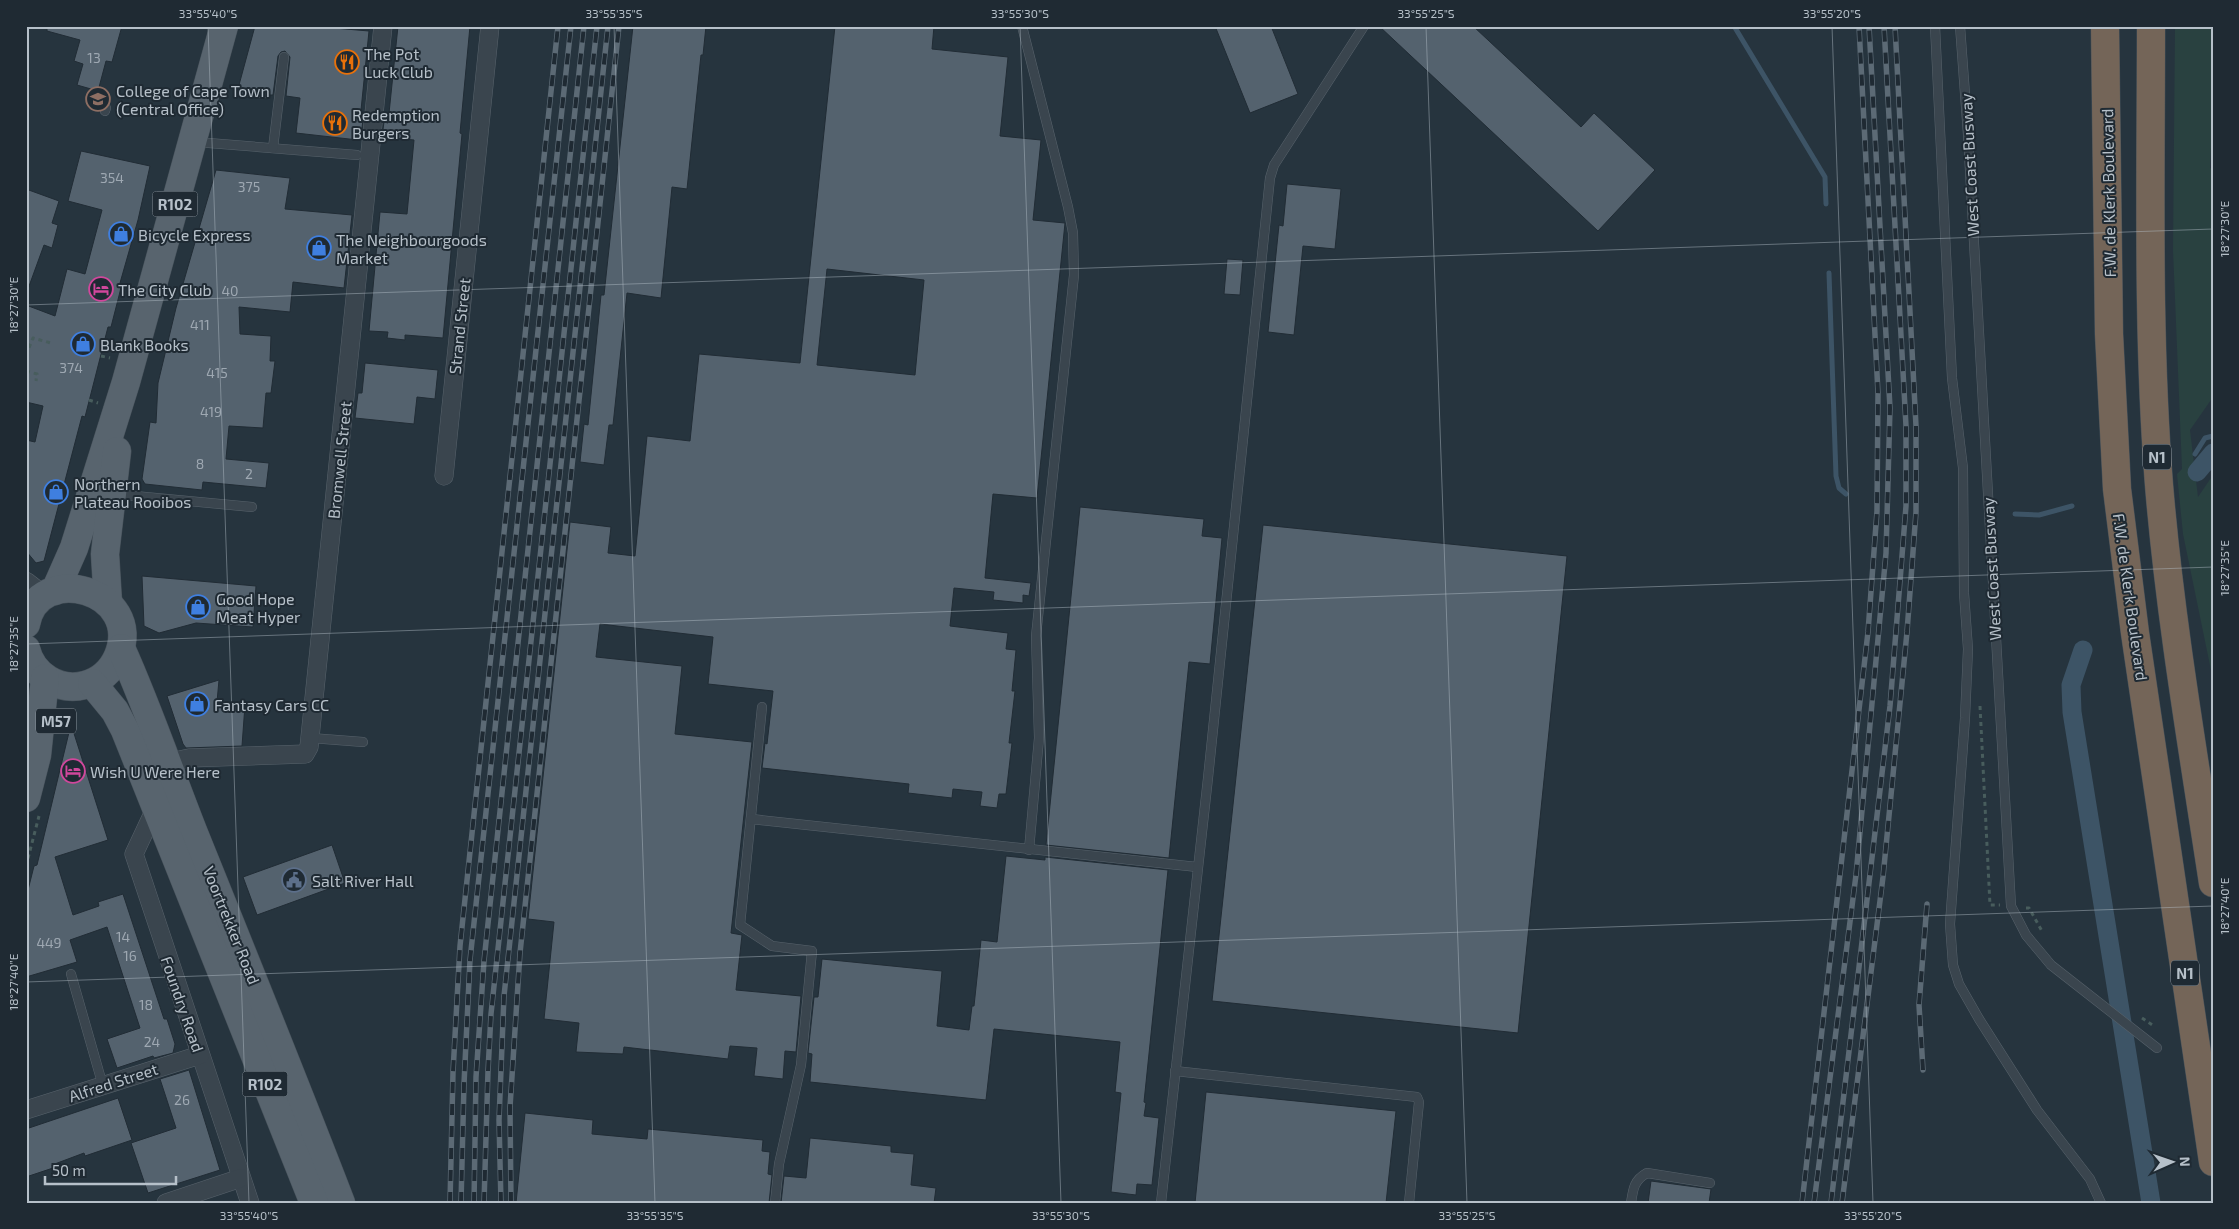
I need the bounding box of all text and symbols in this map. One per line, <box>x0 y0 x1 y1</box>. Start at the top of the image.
text: 33°55'40"S <box>179 6 237 20</box>
text: 33°55'35"S <box>585 6 643 20</box>
text: 33°55'30"S <box>991 6 1049 20</box>
text: 33°55'25"S <box>1397 6 1455 20</box>
text: 33°55'20"S <box>1803 6 1861 20</box>
place label: The Pot Luck Club <box>364 44 433 81</box>
house number: 13 <box>87 49 101 66</box>
restaurant icon: The Pot Luck Club <box>334 49 360 75</box>
place label: College of Cape Town (Central Office) <box>116 81 270 118</box>
school or university icon: College of Cape Town (Central Office) <box>85 86 111 112</box>
street label: West Coast Busway <box>1956 92 1982 237</box>
place label: Redemption Burgers <box>352 105 440 142</box>
street label: F.W. de Klerk Boulevard <box>2097 108 2119 278</box>
restaurant icon: Redemption Burgers <box>322 110 348 136</box>
house number: 354 <box>100 169 124 186</box>
house number: 375 <box>238 178 260 195</box>
road number: R102 <box>152 192 198 216</box>
text: 18°27'30"E <box>2217 200 2231 257</box>
shop icon: Bicycle Express <box>108 221 134 247</box>
place label: Bicycle Express <box>138 225 251 244</box>
place label: The Neighbourgoods Market <box>336 230 487 267</box>
shop icon: The Neighbourgoods Market <box>306 235 332 261</box>
text: 18°27'30"E <box>6 276 20 333</box>
hotel icon: The City Club <box>88 276 114 302</box>
street label: Strand Street <box>444 277 474 375</box>
place label: The City Club <box>118 280 212 299</box>
house number: 40 <box>221 282 239 299</box>
house number: 411 <box>190 316 210 333</box>
shop icon: Blank Books <box>70 331 96 357</box>
place label: Blank Books <box>100 335 189 354</box>
house number: 374 <box>59 359 83 376</box>
house number: 415 <box>206 364 228 381</box>
street label: Bromwell Street <box>323 400 355 520</box>
house number: 419 <box>200 403 222 420</box>
road number: N1 <box>2143 444 2171 470</box>
house number: 8 <box>196 455 204 472</box>
house number: 2 <box>245 465 253 482</box>
place label: Northern Plateau Rooibos <box>74 474 191 511</box>
shop icon: Northern Plateau Rooibos <box>43 479 69 505</box>
street label: West Coast Busway <box>1978 496 2004 641</box>
street label: F.W. de Klerk Boulevard <box>2110 512 2152 682</box>
text: 18°27'35"E <box>2217 540 2231 596</box>
place label: Good Hope Meat Hyper <box>216 589 301 626</box>
shop icon: Good Hope Meat Hyper <box>185 594 211 620</box>
text: 18°27'35"E <box>6 616 20 672</box>
shop icon: Fantasy Cars CC <box>184 691 210 717</box>
place label: Fantasy Cars CC <box>214 695 329 714</box>
road number: M57 <box>36 708 76 734</box>
hotel icon: Wish U Were Here <box>60 758 86 784</box>
place label: Wish U Were Here <box>90 762 220 781</box>
street label: Voortrekker Road <box>200 863 264 987</box>
public building icon: Salt River Hall <box>281 867 307 893</box>
place label: Salt River Hall <box>312 871 414 890</box>
text: 18°27'40"E <box>2217 877 2231 935</box>
house number: 14 <box>116 928 130 945</box>
house number: 449 <box>36 934 62 951</box>
house number: 16 <box>123 947 137 964</box>
text: 18°27'40"E <box>6 953 20 1011</box>
street label: Foundry Road <box>158 954 208 1054</box>
road number: N1 <box>2171 960 2199 986</box>
house number: 18 <box>139 996 153 1013</box>
house number: 24 <box>144 1033 160 1050</box>
street label: Alfred Street <box>66 1059 160 1105</box>
road number: R102 <box>242 1072 288 1096</box>
house number: 26 <box>174 1091 190 1108</box>
north arrow <box>2146 1136 2196 1186</box>
scale bar <box>45 1154 176 1186</box>
text: N <box>2177 1156 2194 1167</box>
text: 50 m <box>52 1161 86 1179</box>
text: 33°55'40"S <box>220 1208 278 1222</box>
text: 33°55'35"S <box>626 1208 684 1222</box>
text: 33°55'30"S <box>1032 1208 1090 1222</box>
text: 33°55'25"S <box>1438 1208 1496 1222</box>
text: 33°55'20"S <box>1844 1208 1902 1222</box>

